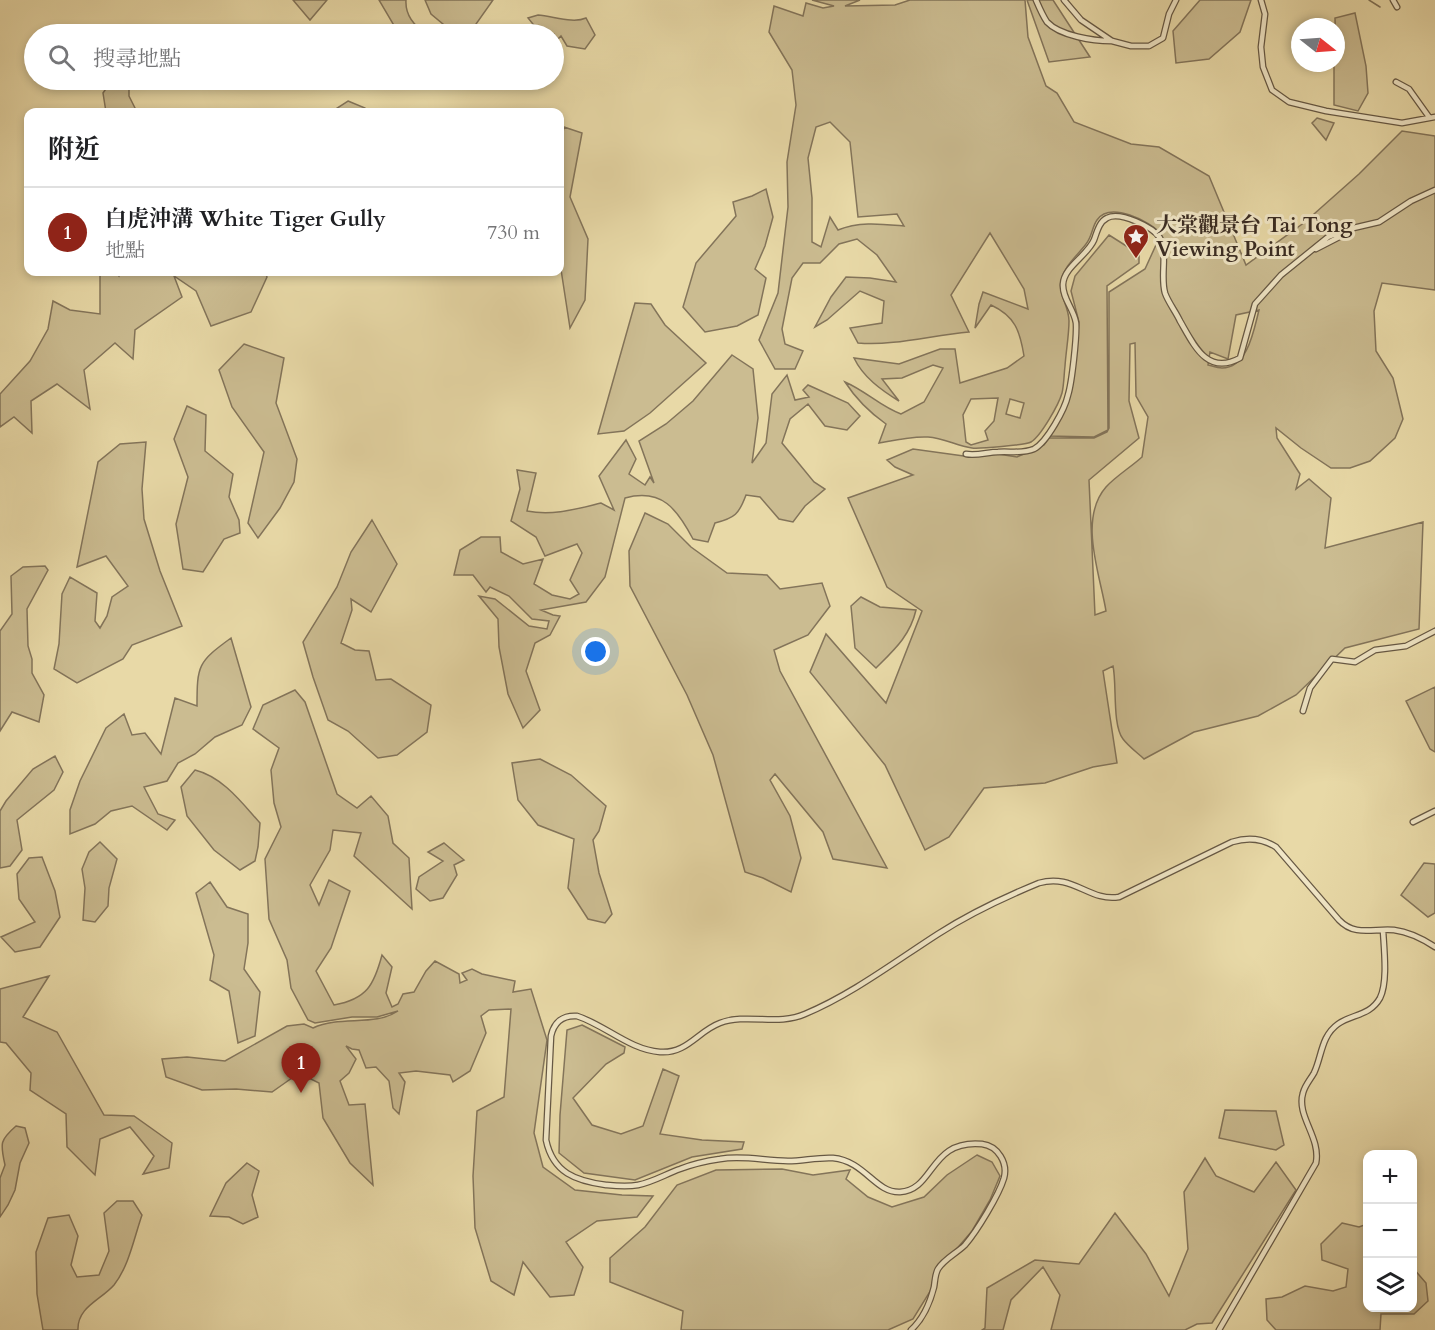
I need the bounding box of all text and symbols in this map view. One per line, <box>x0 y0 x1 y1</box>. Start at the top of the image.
north arrow <box>1291 18 1345 72</box>
search box <box>24 24 564 90</box>
icon: search <box>45 41 78 74</box>
text: 搜尋地點 <box>93 44 181 74</box>
text: 附近 <box>48 132 100 167</box>
text: 白虎沖溝 White Tiger Gully <box>105 204 386 234</box>
place label: 大棠觀景台 Tai Tong Viewing Point <box>1156 211 1353 264</box>
text: 1 <box>62 219 73 246</box>
text: 730 m <box>487 219 540 246</box>
place icon: 大棠觀景台 Tai Tong Viewing Point <box>1121 222 1151 260</box>
text: 地點 <box>105 237 145 264</box>
your location <box>581 637 610 666</box>
pin: 1 <box>282 1044 320 1093</box>
map controls <box>1363 1150 1417 1312</box>
button: + <box>1363 1150 1417 1204</box>
button: − <box>1363 1204 1417 1258</box>
button: layers <box>1363 1258 1417 1312</box>

